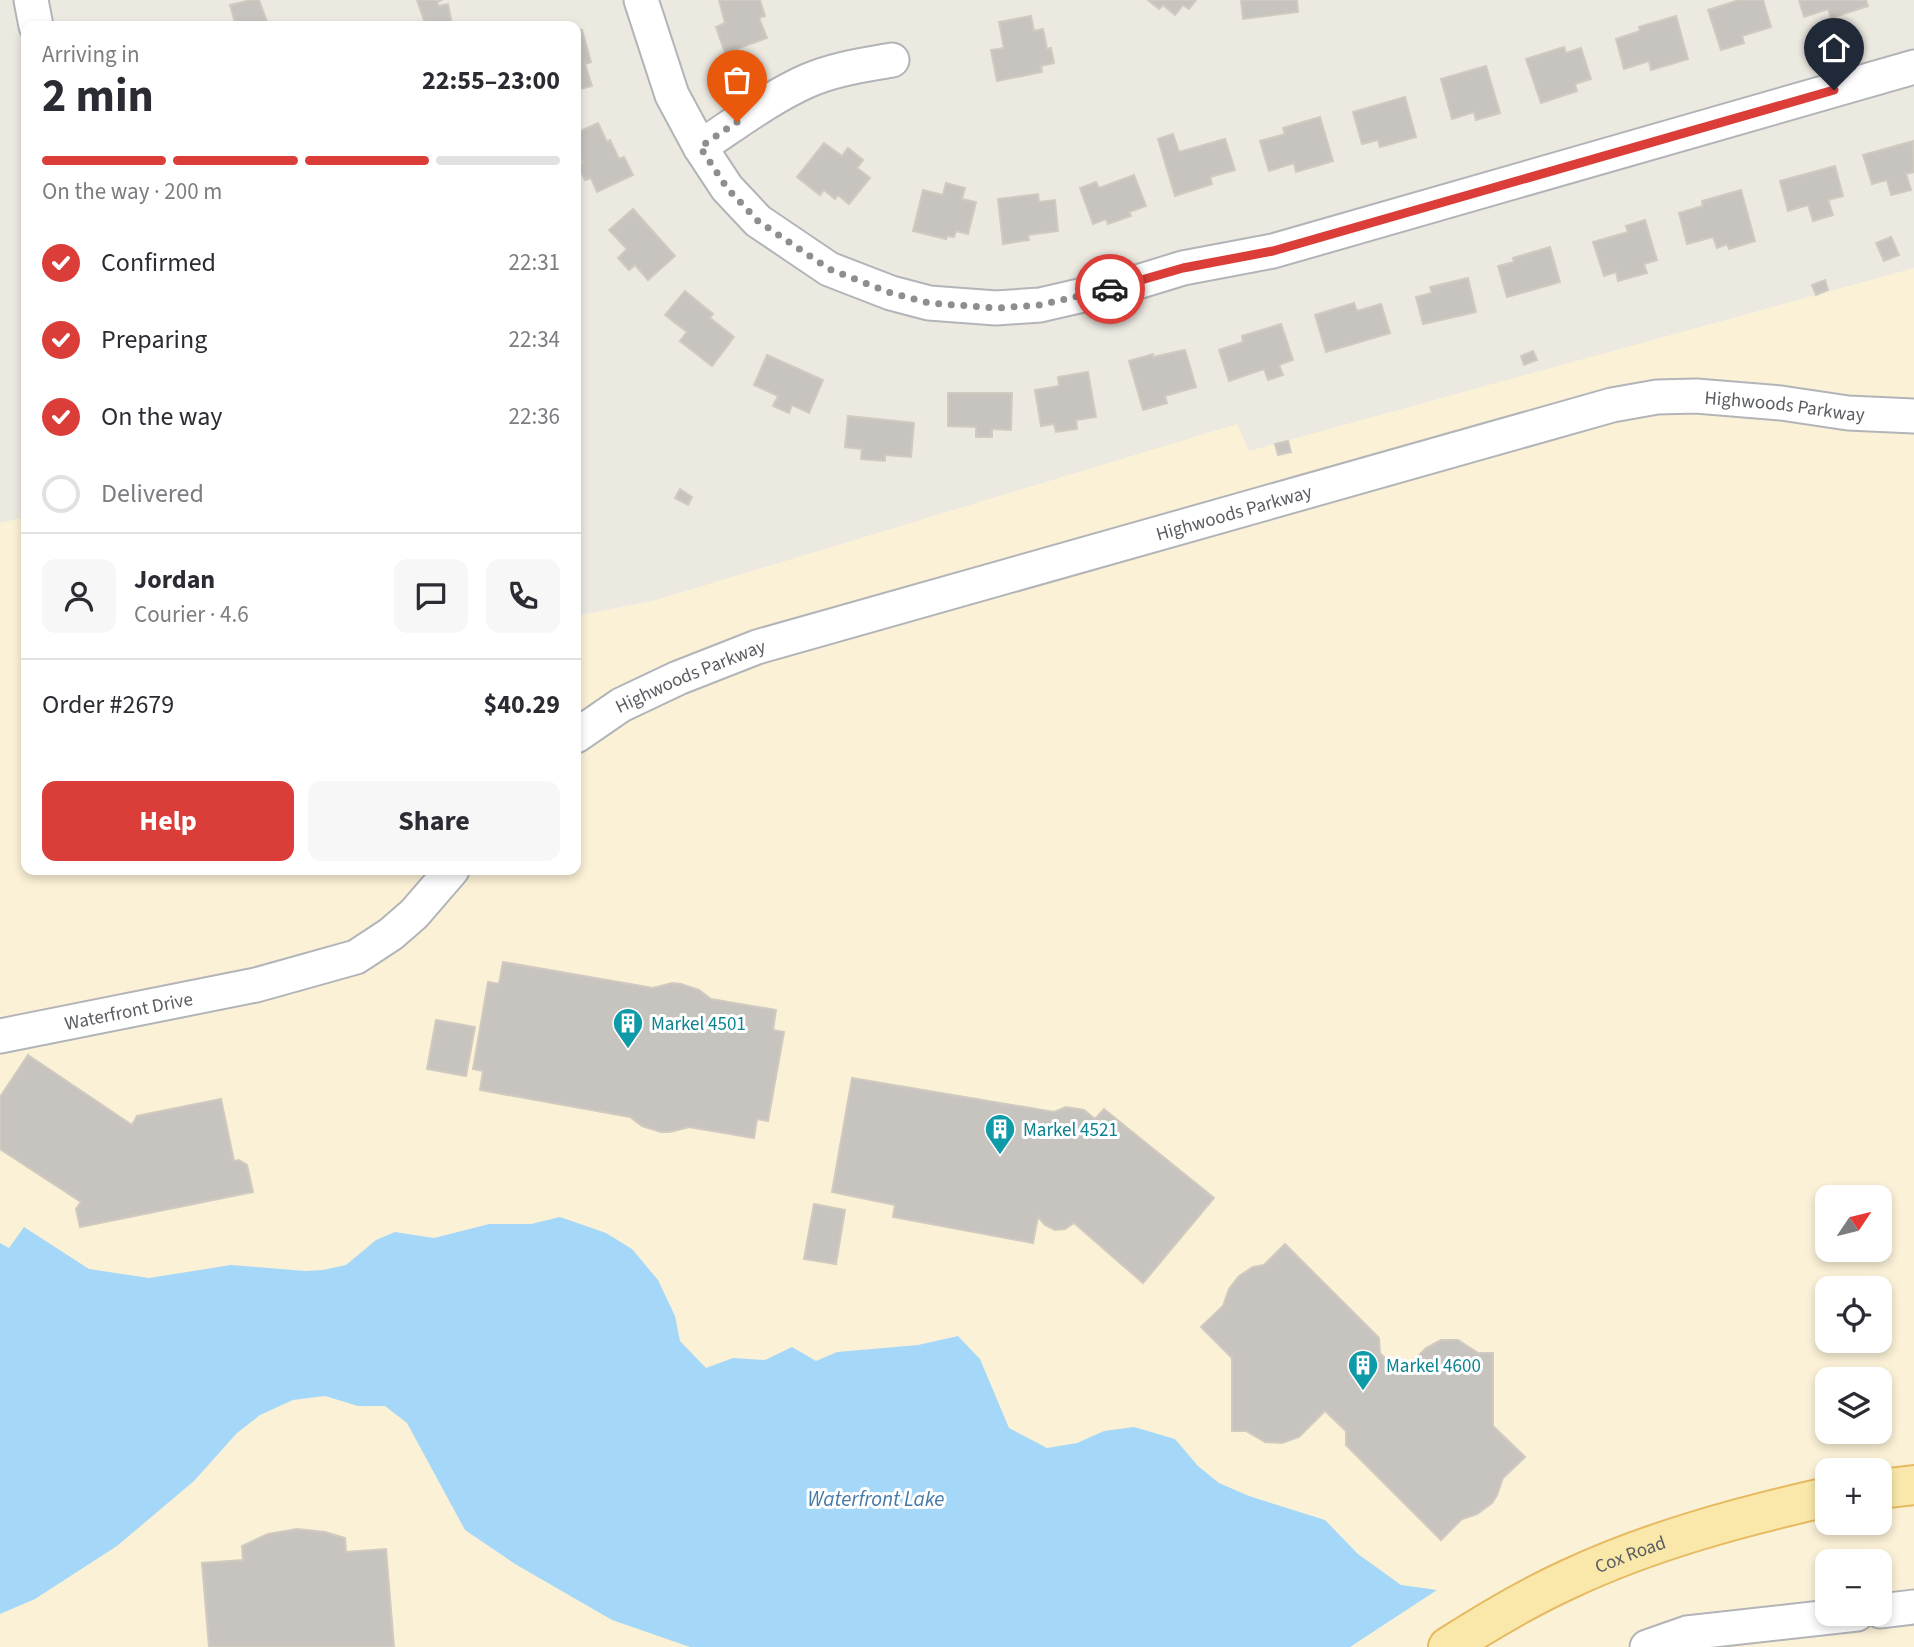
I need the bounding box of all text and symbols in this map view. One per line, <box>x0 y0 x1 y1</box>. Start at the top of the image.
pin <box>1804 18 1864 90</box>
icon: home <box>1815 29 1853 67</box>
text: Arriving in <box>42 38 140 71</box>
pin <box>707 50 767 122</box>
icon: bag <box>718 61 756 99</box>
text: 22:55–23:00 <box>422 62 560 99</box>
text: 2 min <box>42 64 154 129</box>
text: On the way · 200 m <box>42 175 222 208</box>
icon: check <box>42 244 80 282</box>
text: Confirmed <box>101 244 216 281</box>
text: 22:31 <box>509 246 560 279</box>
courier <box>1075 254 1145 324</box>
icon: car <box>1091 270 1129 308</box>
icon: check <box>42 321 80 359</box>
text: Preparing <box>101 321 207 358</box>
text: 22:34 <box>509 323 560 356</box>
street label: Highwoods Parkway <box>1703 385 1865 429</box>
icon: check <box>42 398 80 436</box>
text: On the way <box>101 398 222 435</box>
text: 22:36 <box>509 400 560 433</box>
text: Delivered <box>101 475 204 512</box>
street label: Highwoods Parkway <box>1153 479 1315 548</box>
button: person <box>42 559 116 633</box>
button: chat <box>394 559 468 633</box>
button: phone <box>486 559 560 633</box>
text: Jordan <box>134 561 215 598</box>
text: Courier · 4.6 <box>134 598 249 631</box>
street label: Highwoods Parkway <box>611 633 769 721</box>
text: Order #2679 <box>42 686 174 723</box>
text: $40.29 <box>484 686 560 723</box>
button: Help <box>42 781 294 861</box>
button: Share <box>308 781 560 861</box>
street label: Waterfront Drive <box>62 986 195 1038</box>
building icon: Markel 4501 <box>611 1006 645 1050</box>
place label: Markel 4501 <box>651 1011 746 1038</box>
building icon: Markel 4521 <box>983 1112 1017 1156</box>
place label: Markel 4521 <box>1023 1117 1118 1144</box>
north arrow <box>1815 1185 1892 1262</box>
map controls <box>1815 1185 1892 1626</box>
button: locate <box>1815 1276 1892 1353</box>
building icon: Markel 4600 <box>1346 1348 1380 1392</box>
place label: Markel 4600 <box>1386 1353 1481 1380</box>
button: layers <box>1815 1367 1892 1444</box>
button: + <box>1815 1458 1892 1535</box>
water label: Waterfront Lake <box>808 1484 944 1514</box>
street label: Cox Road <box>1591 1530 1670 1581</box>
button: − <box>1815 1549 1892 1626</box>

